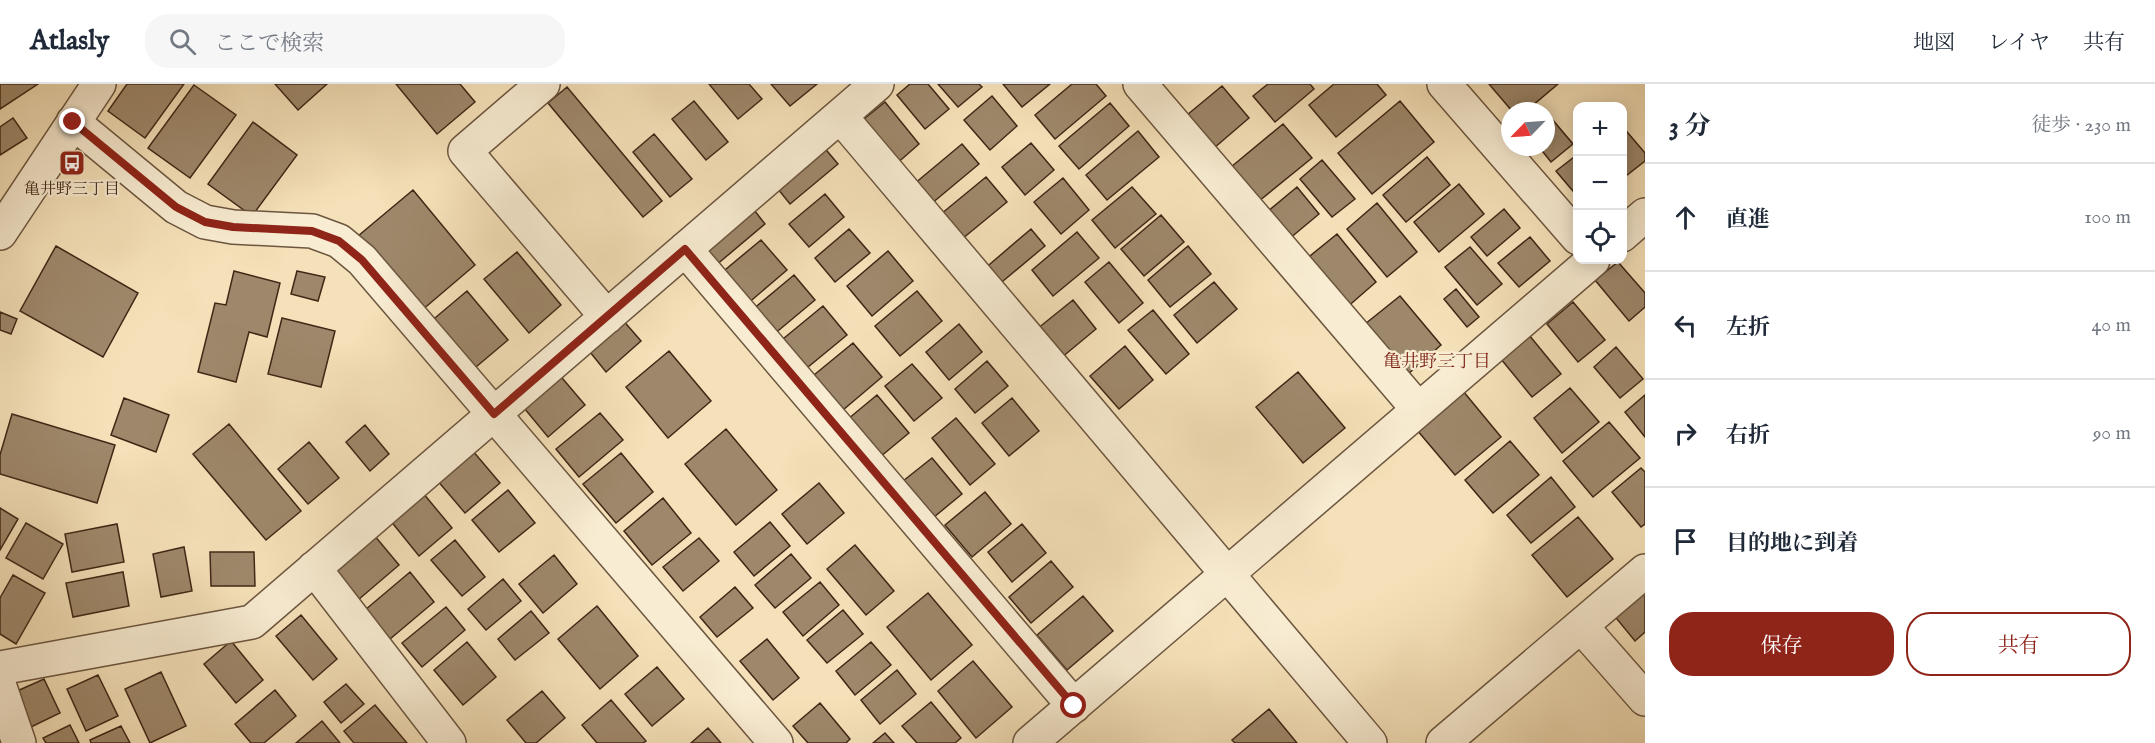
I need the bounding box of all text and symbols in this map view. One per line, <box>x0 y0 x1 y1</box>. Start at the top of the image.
search box <box>145 14 565 68</box>
text: Atlasly <box>30 24 109 59</box>
icon: search <box>166 25 199 58</box>
text: ここで検索 <box>214 30 324 58</box>
text: 地図 <box>1913 30 1955 57</box>
text: レイヤ <box>1988 30 2050 57</box>
text: 共有 <box>2083 30 2125 57</box>
north arrow <box>1501 102 1555 156</box>
map controls <box>1573 102 1627 264</box>
button: + <box>1573 102 1627 156</box>
route end <box>59 108 85 134</box>
text: 3 分 <box>1669 110 1710 143</box>
text: 徒歩 · 230 m <box>2031 113 2131 138</box>
bus stop icon: 亀井野三丁目 <box>57 148 87 178</box>
button: − <box>1573 156 1627 210</box>
place label: 亀井野三丁目 <box>24 180 120 200</box>
icon: ahead <box>1669 201 1702 234</box>
text: 100 m <box>2084 205 2131 230</box>
text: 直進 <box>1726 206 1770 234</box>
button: locate <box>1573 210 1627 264</box>
icon: left <box>1669 309 1702 342</box>
text: 40 m <box>2092 313 2131 338</box>
text: 左折 <box>1726 314 1770 342</box>
district label: 亀井野三丁目 <box>1383 351 1491 374</box>
icon: right <box>1669 417 1702 450</box>
text: 90 m <box>2093 421 2131 446</box>
text: 右折 <box>1726 422 1770 450</box>
icon: arrive <box>1669 525 1702 558</box>
text: 目的地に到着 <box>1726 530 1858 558</box>
button: 保存 <box>1669 612 1894 676</box>
button: 共有 <box>1906 612 2131 676</box>
route start <box>1060 692 1086 718</box>

